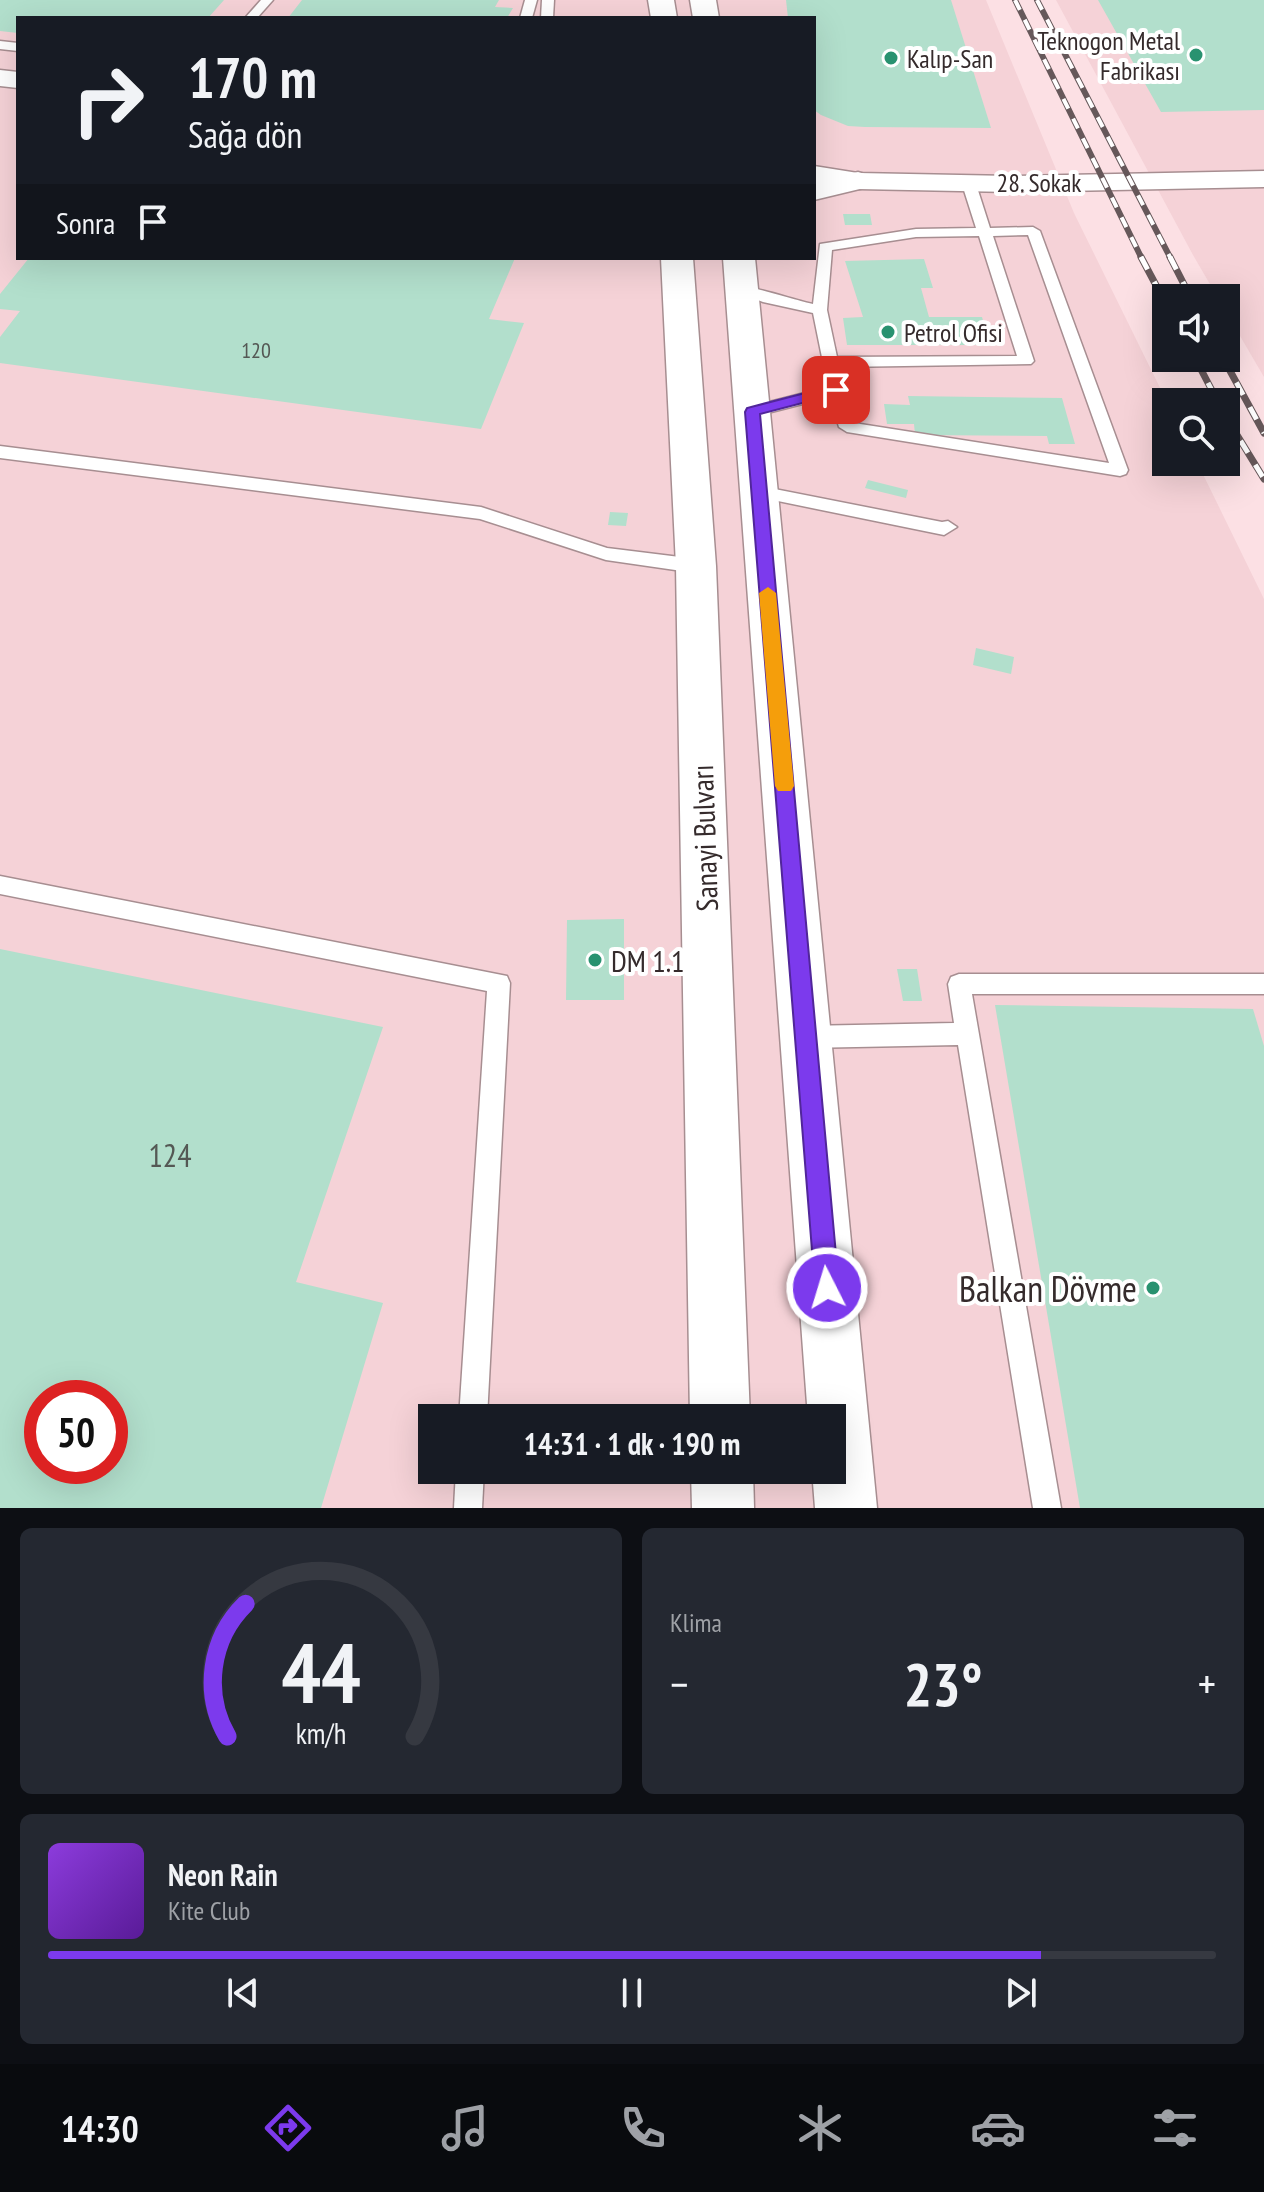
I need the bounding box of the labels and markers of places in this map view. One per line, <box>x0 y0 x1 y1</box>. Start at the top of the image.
place label: Teknogon Metal Fabrikası <box>1037 24 1180 87</box>
place label: Kalıp-San <box>907 42 993 75</box>
marker: Teknogon Metal Fabrikası <box>1187 46 1205 64</box>
marker: Kalıp-San <box>882 49 900 67</box>
place label: Petrol Ofisi <box>904 316 1003 349</box>
marker: Petrol Ofisi <box>879 323 897 341</box>
pin <box>802 356 870 424</box>
place label: DM 1.1 <box>611 941 685 980</box>
marker: DM 1.1 <box>586 951 604 969</box>
place label: Balkan Dövme <box>959 1265 1137 1312</box>
marker: Balkan Dövme <box>1144 1279 1162 1297</box>

